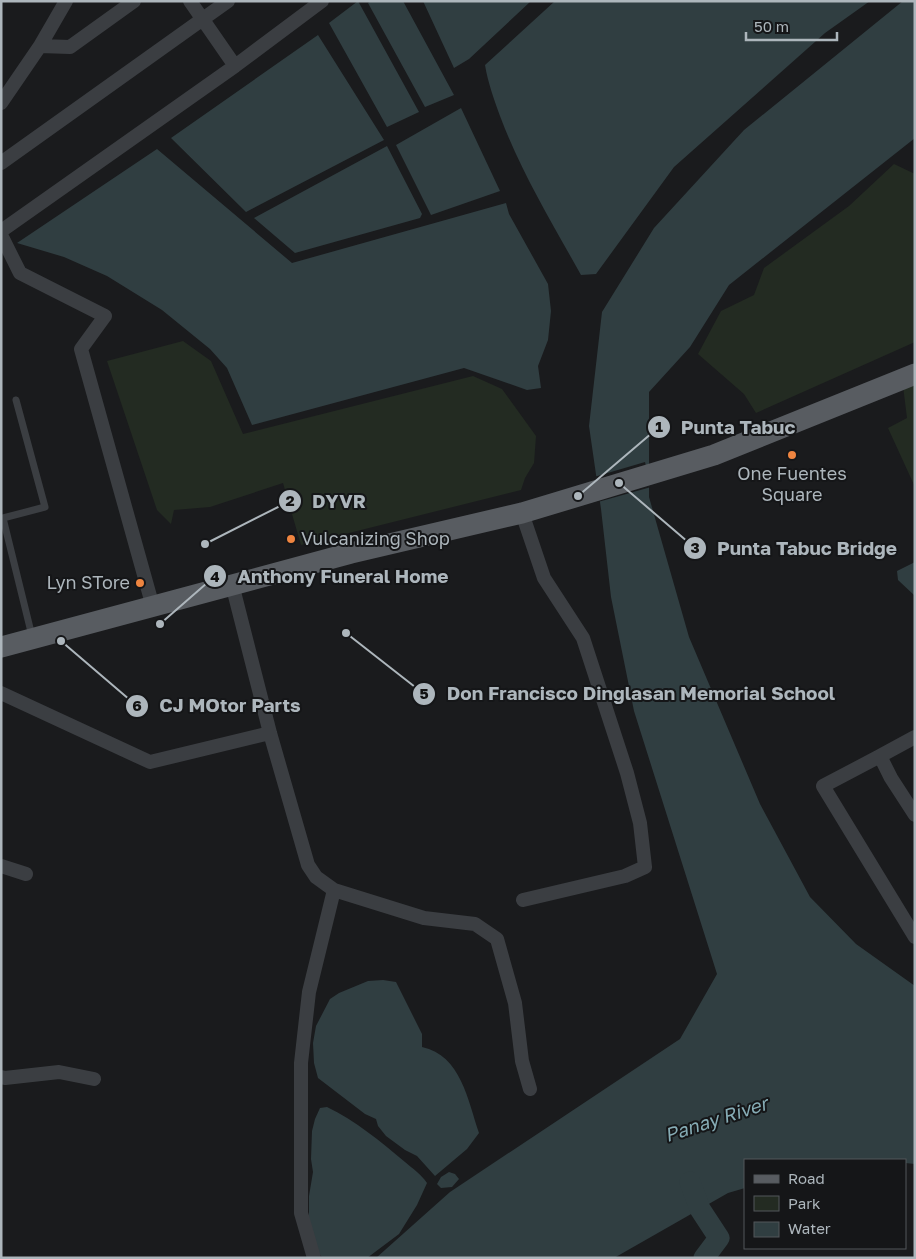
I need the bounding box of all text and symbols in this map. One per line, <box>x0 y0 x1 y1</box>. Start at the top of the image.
scale bar <box>746 10 837 42</box>
text: 50 m <box>754 17 789 35</box>
callout: Punta Tabuc <box>646 410 806 444</box>
text: Punta Tabuc <box>681 415 795 438</box>
text: 1 <box>655 417 663 435</box>
marker: One Fuentes Square <box>786 449 798 461</box>
place label: One Fuentes Square <box>737 462 847 505</box>
callout: DYVR <box>278 484 376 518</box>
text: DYVR <box>312 489 366 512</box>
text: 2 <box>285 491 295 509</box>
place label: Vulcanizing Shop <box>301 527 450 549</box>
callout: Punta Tabuc Bridge <box>682 531 907 565</box>
marker: Vulcanizing Shop <box>285 533 297 545</box>
text: Punta Tabuc Bridge <box>717 536 897 559</box>
text: 3 <box>690 538 700 556</box>
callout: Anthony Funeral Home <box>202 559 458 593</box>
text: Anthony Funeral Home <box>237 564 449 587</box>
text: 4 <box>210 567 220 585</box>
place label: Lyn STore <box>47 571 130 593</box>
marker: Lyn STore <box>134 577 146 589</box>
callout: Don Francisco Dinglasan Memorial School <box>412 677 845 711</box>
text: Don Francisco Dinglasan Memorial School <box>447 681 835 704</box>
text: 5 <box>419 684 429 702</box>
callout: CJ MOtor Parts <box>125 689 311 723</box>
text: CJ MOtor Parts <box>159 693 301 716</box>
text: 6 <box>132 696 142 714</box>
water label: Panay River <box>661 1090 773 1146</box>
legend <box>744 1159 906 1249</box>
text: Road <box>788 1169 825 1187</box>
text: Park <box>788 1194 821 1212</box>
text: Water <box>788 1219 831 1237</box>

